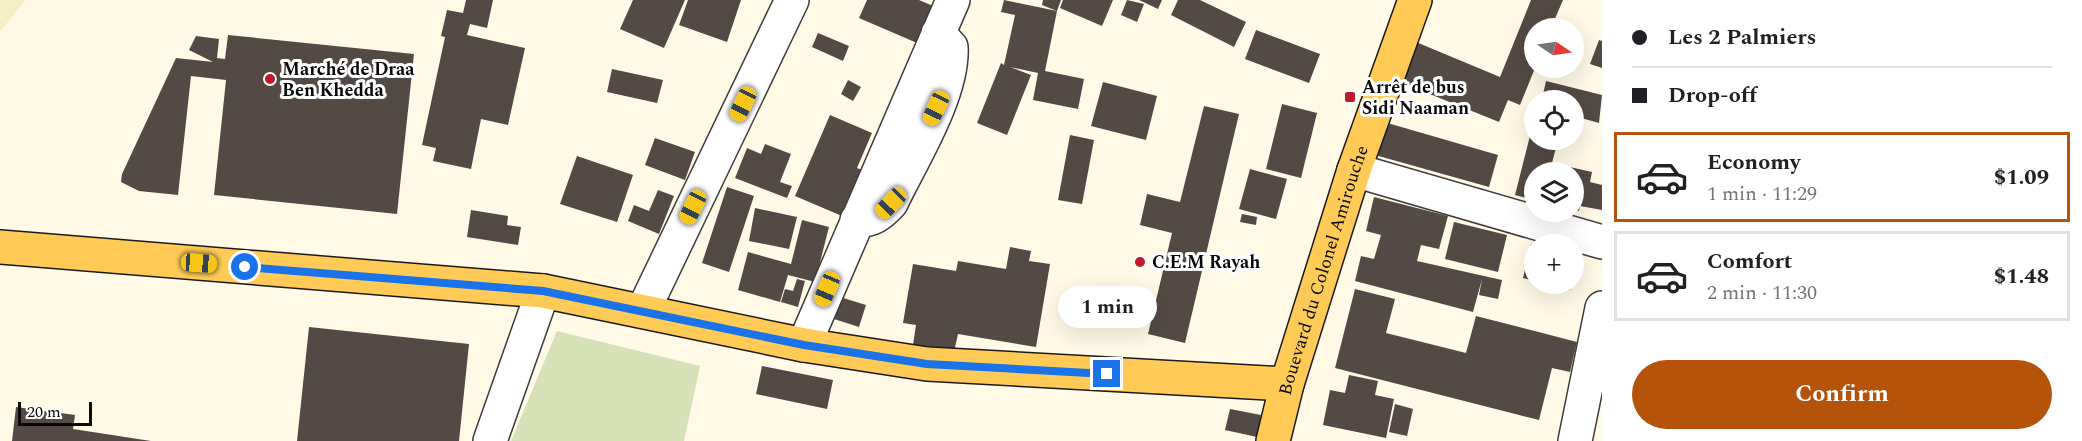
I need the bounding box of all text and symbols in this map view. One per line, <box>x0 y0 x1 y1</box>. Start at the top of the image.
north arrow <box>1524 18 1584 78</box>
map controls <box>1524 18 1584 294</box>
text: Les 2 Palmiers <box>1668 21 1816 54</box>
place label: Marché de Draa Ben Khedda <box>282 56 415 104</box>
marker: Marché de Draa Ben Khedda <box>263 72 277 86</box>
place label: Arrêt de bus Sidi Naaman <box>1362 74 1469 122</box>
text: Drop-off <box>1668 79 1757 112</box>
car <box>727 84 759 124</box>
car <box>920 88 952 128</box>
marker: Arrêt de bus Sidi Naaman <box>1343 90 1357 104</box>
button: locate <box>1524 90 1584 150</box>
street label: Bouevard du Colonel Amirouche <box>1272 142 1376 398</box>
text: Economy <box>1707 146 1800 179</box>
icon: car <box>1635 150 1689 204</box>
text: $1.09 <box>1994 161 2049 194</box>
button: layers <box>1524 162 1584 222</box>
text: 1 min · 11:29 <box>1707 179 1817 209</box>
car <box>872 184 910 222</box>
car <box>677 187 709 227</box>
button: + <box>1524 234 1584 294</box>
text: Comfort <box>1707 245 1792 278</box>
place label: C.E.M Rayah <box>1152 249 1260 276</box>
icon: car <box>1635 249 1689 303</box>
car <box>180 253 218 273</box>
route start <box>231 253 258 280</box>
marker: C.E.M Rayah <box>1133 255 1147 269</box>
text: $1.48 <box>1994 260 2049 293</box>
car <box>812 269 842 309</box>
text: 2 min · 11:30 <box>1707 278 1817 308</box>
callout: 1 min <box>1058 287 1156 329</box>
text: 1 min <box>1081 292 1134 322</box>
route end <box>1093 360 1120 387</box>
button: Confirm <box>1632 360 2052 429</box>
scale bar <box>18 399 92 426</box>
text: 20 m <box>27 400 61 424</box>

